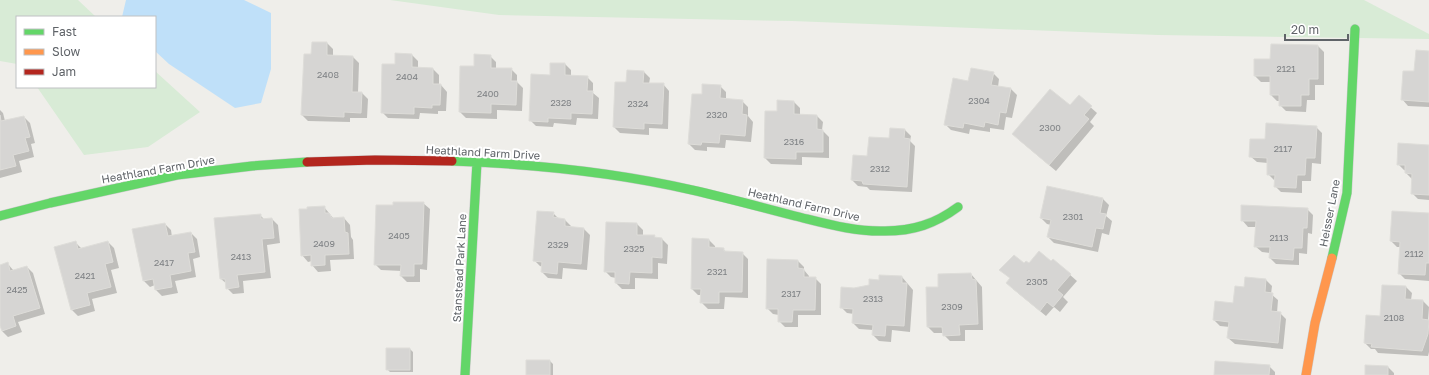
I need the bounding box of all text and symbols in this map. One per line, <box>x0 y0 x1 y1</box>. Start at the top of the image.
legend <box>16 16 156 88</box>
scale bar <box>1285 16 1348 42</box>
text: 20 m <box>1291 22 1319 37</box>
text: Fast <box>52 24 77 39</box>
text: Slow <box>52 44 80 59</box>
house number: 2121 <box>1276 63 1296 74</box>
text: Jam <box>52 64 76 79</box>
house number: 2408 <box>317 69 339 80</box>
house number: 2404 <box>396 71 418 82</box>
house number: 2400 <box>477 88 499 99</box>
house number: 2304 <box>968 95 990 106</box>
house number: 2328 <box>550 97 572 108</box>
house number: 2324 <box>627 98 649 109</box>
house number: 2320 <box>706 109 728 120</box>
house number: 2300 <box>1039 122 1061 133</box>
house number: 2316 <box>784 136 804 147</box>
street label: Heathland Farm Drive <box>425 143 541 161</box>
house number: 2117 <box>1274 143 1293 154</box>
street label: Heathland Farm Drive <box>100 153 216 185</box>
house number: 2312 <box>870 163 890 174</box>
street label: Heisser Lane <box>1316 178 1342 248</box>
street label: Heathland Farm Drive <box>747 185 861 223</box>
house number: 2301 <box>1063 211 1084 222</box>
street label: Stanstead Park Lane <box>450 213 468 323</box>
house number: 2405 <box>388 230 410 241</box>
house number: 2113 <box>1269 232 1289 243</box>
house number: 2409 <box>313 238 335 249</box>
house number: 2329 <box>547 239 569 250</box>
house number: 2325 <box>624 243 644 254</box>
house number: 2112 <box>1404 248 1424 259</box>
house number: 2413 <box>231 251 251 262</box>
house number: 2417 <box>154 257 174 268</box>
house number: 2321 <box>707 266 728 277</box>
house number: 2421 <box>75 270 96 281</box>
house number: 2305 <box>1026 276 1048 287</box>
house number: 2425 <box>6 284 28 295</box>
house number: 2317 <box>781 288 801 299</box>
house number: 2313 <box>863 293 883 304</box>
house number: 2309 <box>941 301 963 312</box>
house number: 2108 <box>1384 312 1404 323</box>

